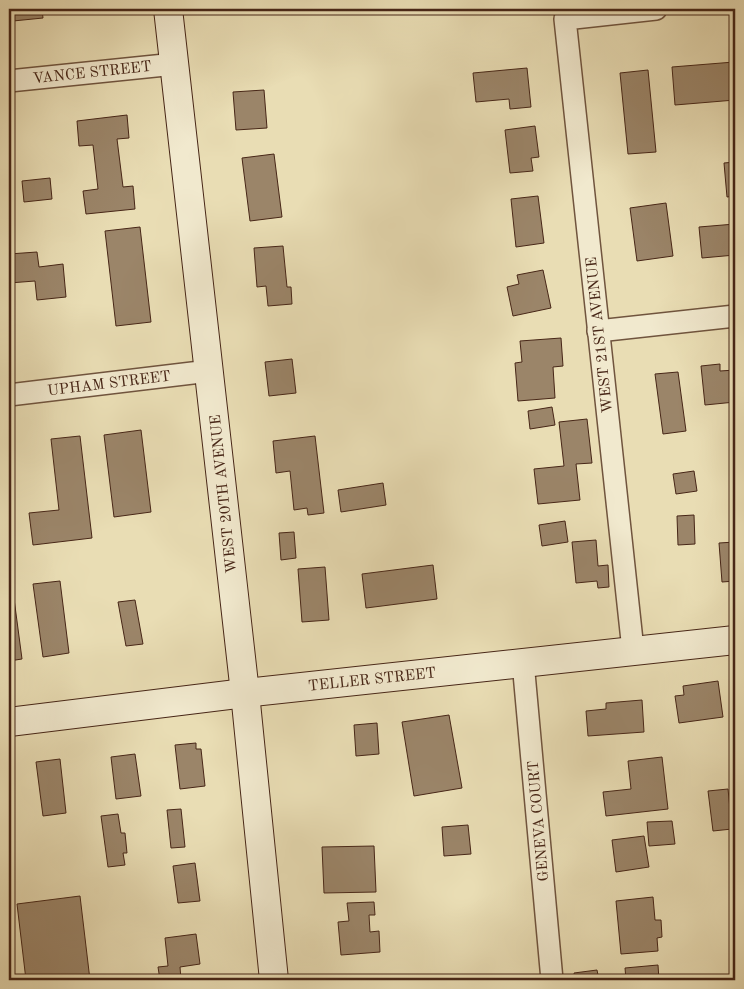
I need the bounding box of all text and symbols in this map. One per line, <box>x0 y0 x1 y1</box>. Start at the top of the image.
street label: VANCE STREET <box>32 60 152 87</box>
street label: WEST 21ST AVENUE <box>585 256 616 414</box>
street label: UPHAM STREET <box>47 369 172 399</box>
street label: WEST 20TH AVENUE <box>209 414 240 574</box>
street label: TELLER STREET <box>307 666 437 695</box>
street label: GENEVA COURT <box>527 760 552 882</box>

